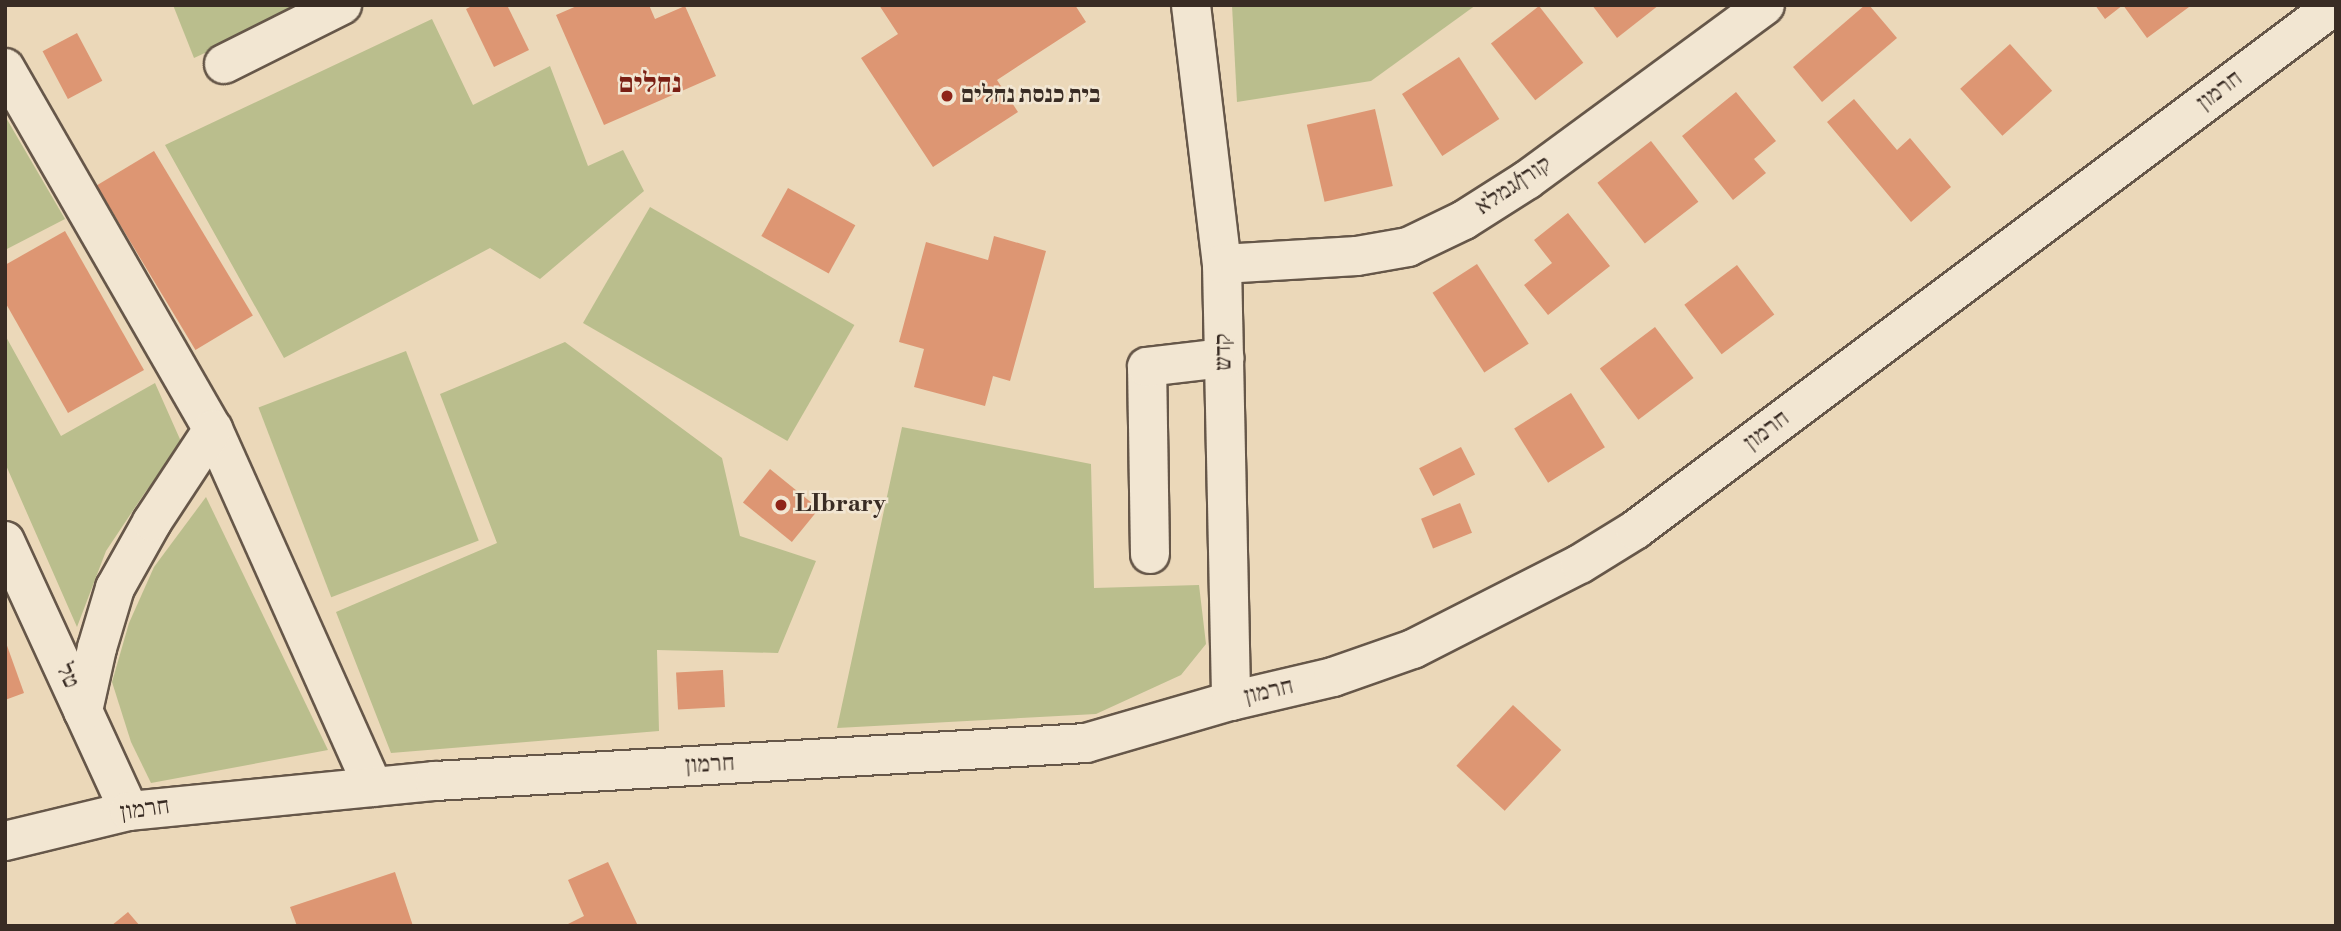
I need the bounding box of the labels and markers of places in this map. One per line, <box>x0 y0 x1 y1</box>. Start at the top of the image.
place label: בית כנסת נחלים <box>961 82 1100 110</box>
marker: בית כנסת נחלים <box>939 88 955 104</box>
place label: LIbrary <box>795 491 886 519</box>
marker: LIbrary <box>773 497 789 513</box>

